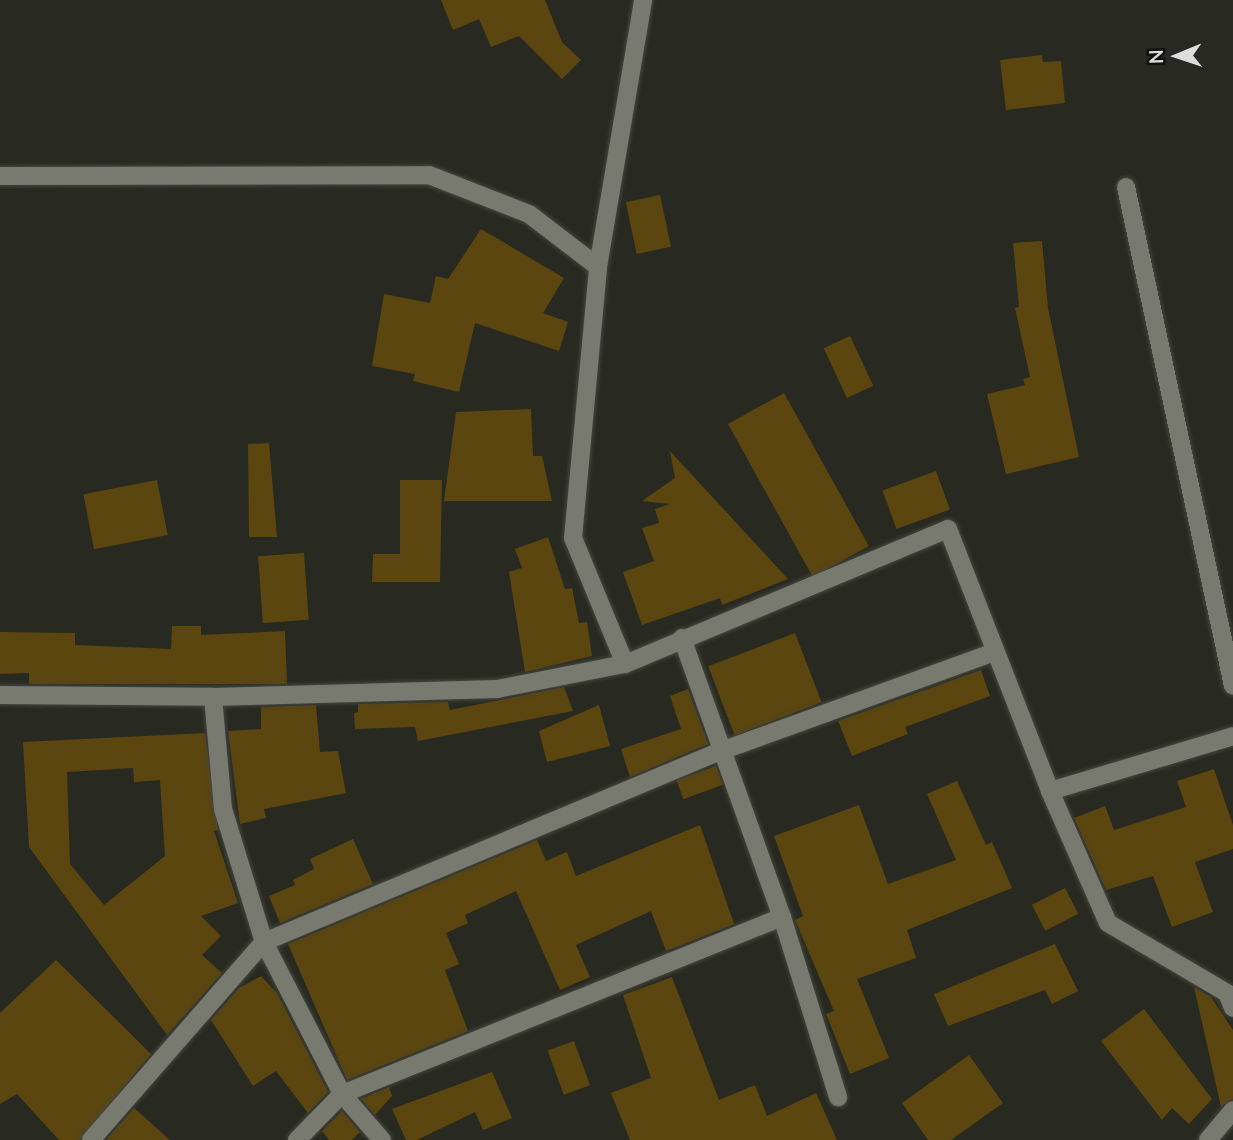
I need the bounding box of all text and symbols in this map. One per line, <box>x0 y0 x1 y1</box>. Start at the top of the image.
north arrow <box>1142 21 1212 91</box>
text: N <box>1144 49 1167 64</box>

